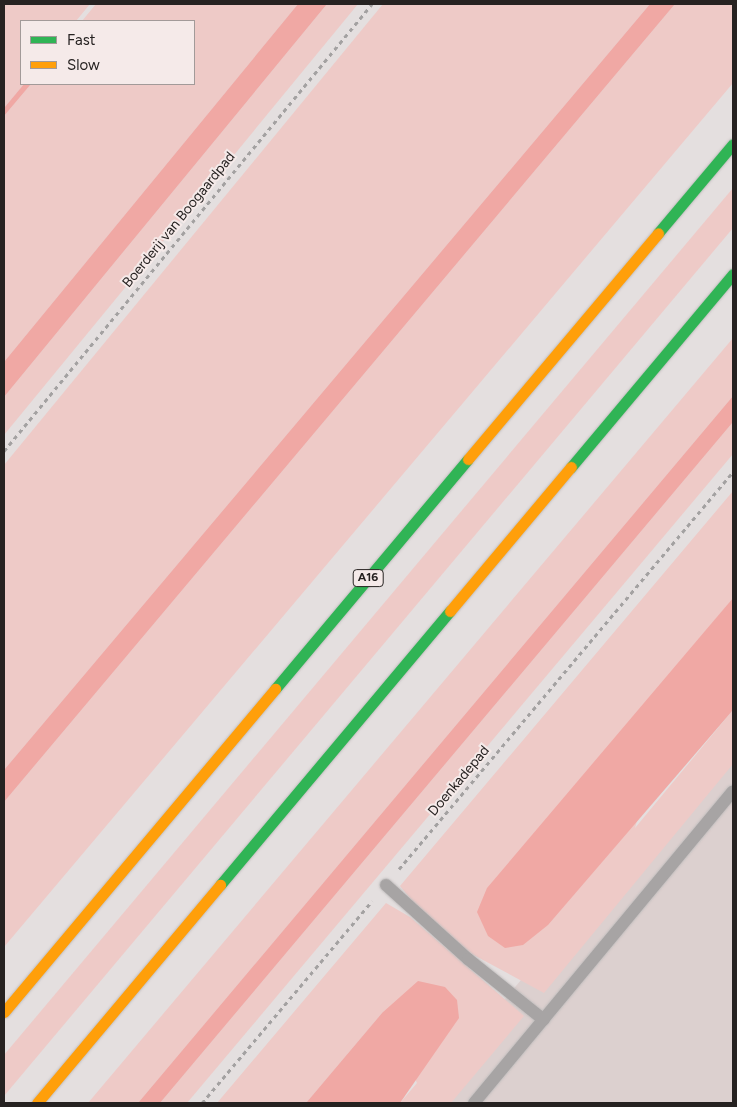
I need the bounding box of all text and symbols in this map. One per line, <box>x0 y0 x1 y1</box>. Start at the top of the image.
legend <box>20 20 195 85</box>
text: Fast <box>67 31 95 49</box>
text: Slow <box>67 56 100 74</box>
street label: Boerderij van Boogaardpad <box>119 149 239 291</box>
road number: A16 <box>352 568 384 588</box>
street label: Doenkadepad <box>425 742 493 820</box>

